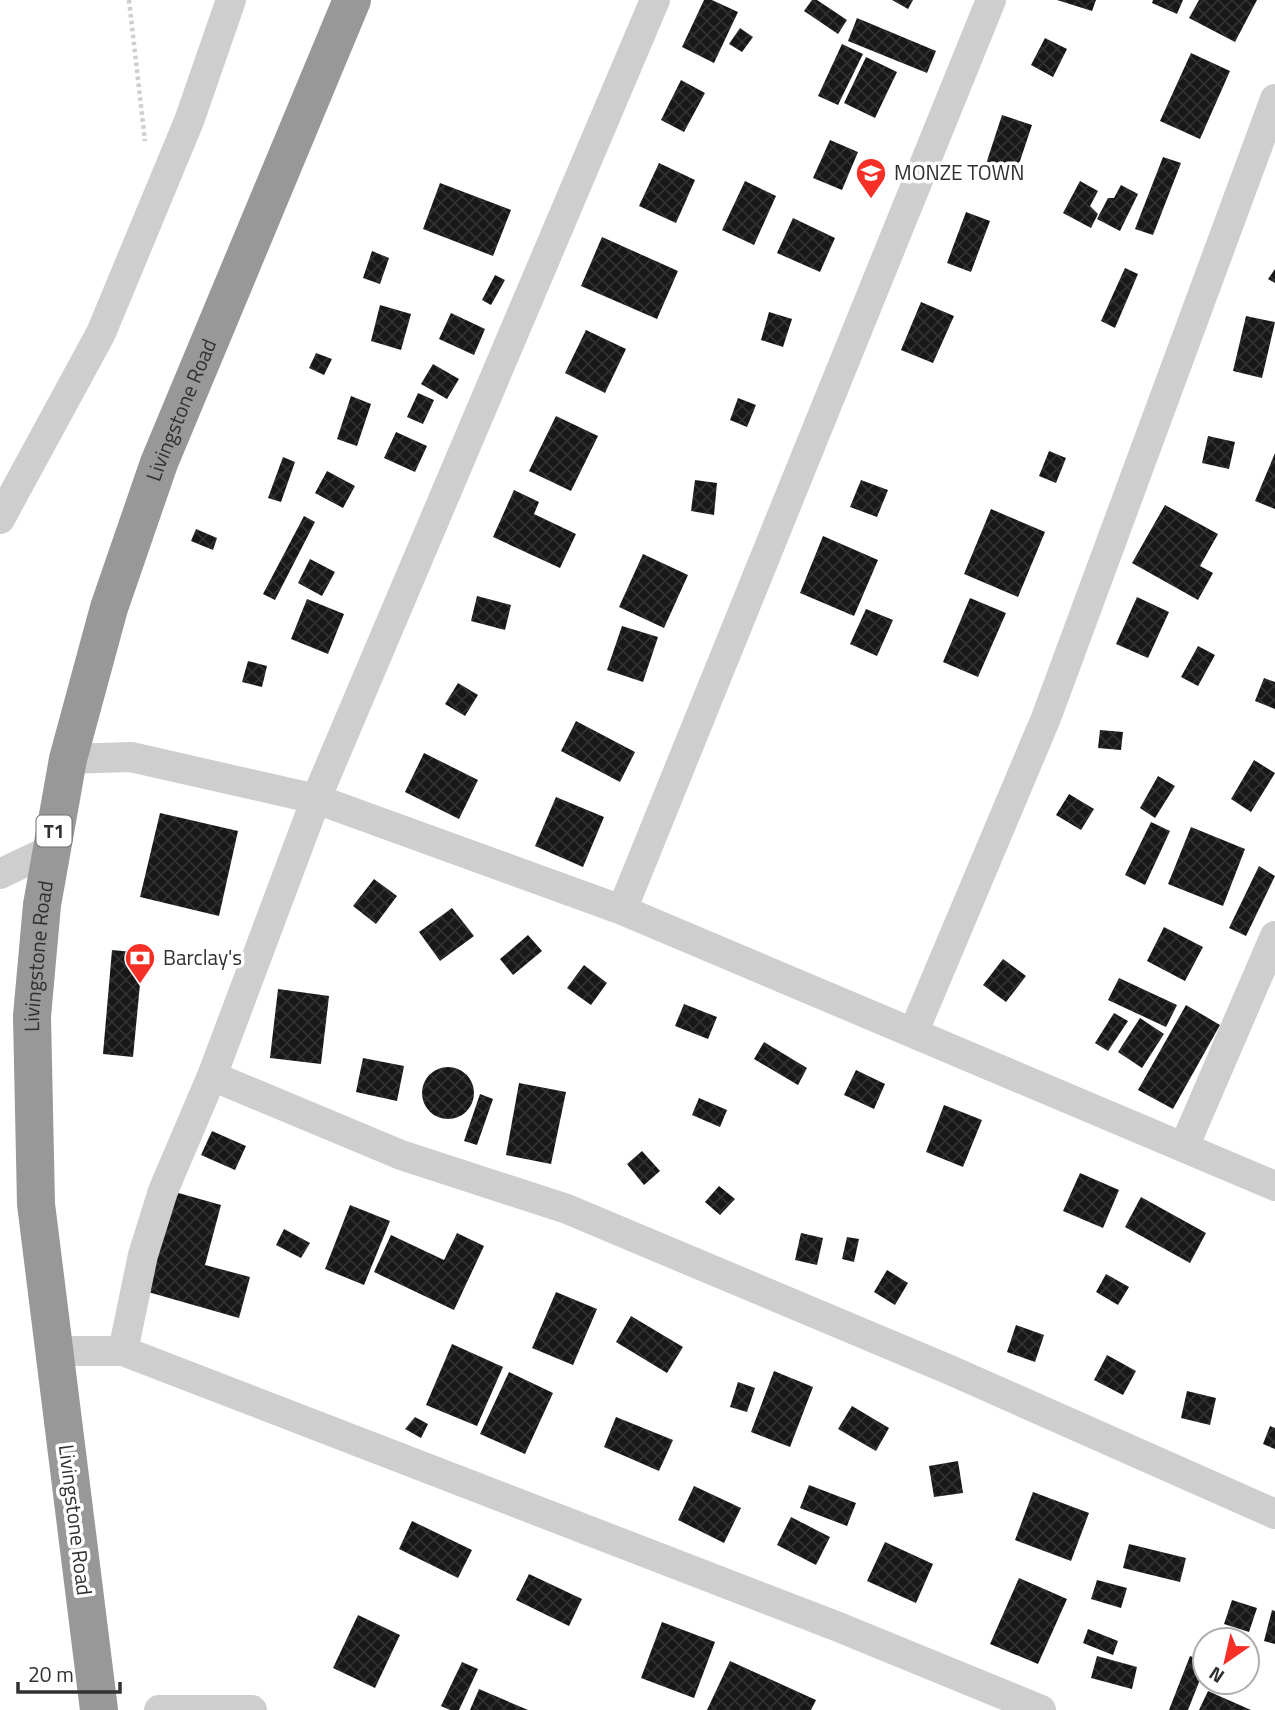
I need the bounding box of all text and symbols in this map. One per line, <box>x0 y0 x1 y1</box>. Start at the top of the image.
school or university icon: MONZE TOWN <box>854 156 888 200</box>
place label: MONZE TOWN <box>894 156 1024 188</box>
street label: Livingstone Road <box>137 333 224 485</box>
road number: T1 <box>36 816 72 846</box>
street label: Livingstone Road <box>15 878 61 1032</box>
bank icon: Barclay's <box>123 941 157 985</box>
place label: Barclay's <box>163 941 242 973</box>
street label: Livingstone Road <box>51 1443 101 1597</box>
north arrow <box>1191 1626 1261 1696</box>
scale bar <box>18 1650 119 1694</box>
text: 20 m <box>28 1658 74 1690</box>
text: N <box>1203 1660 1230 1691</box>

